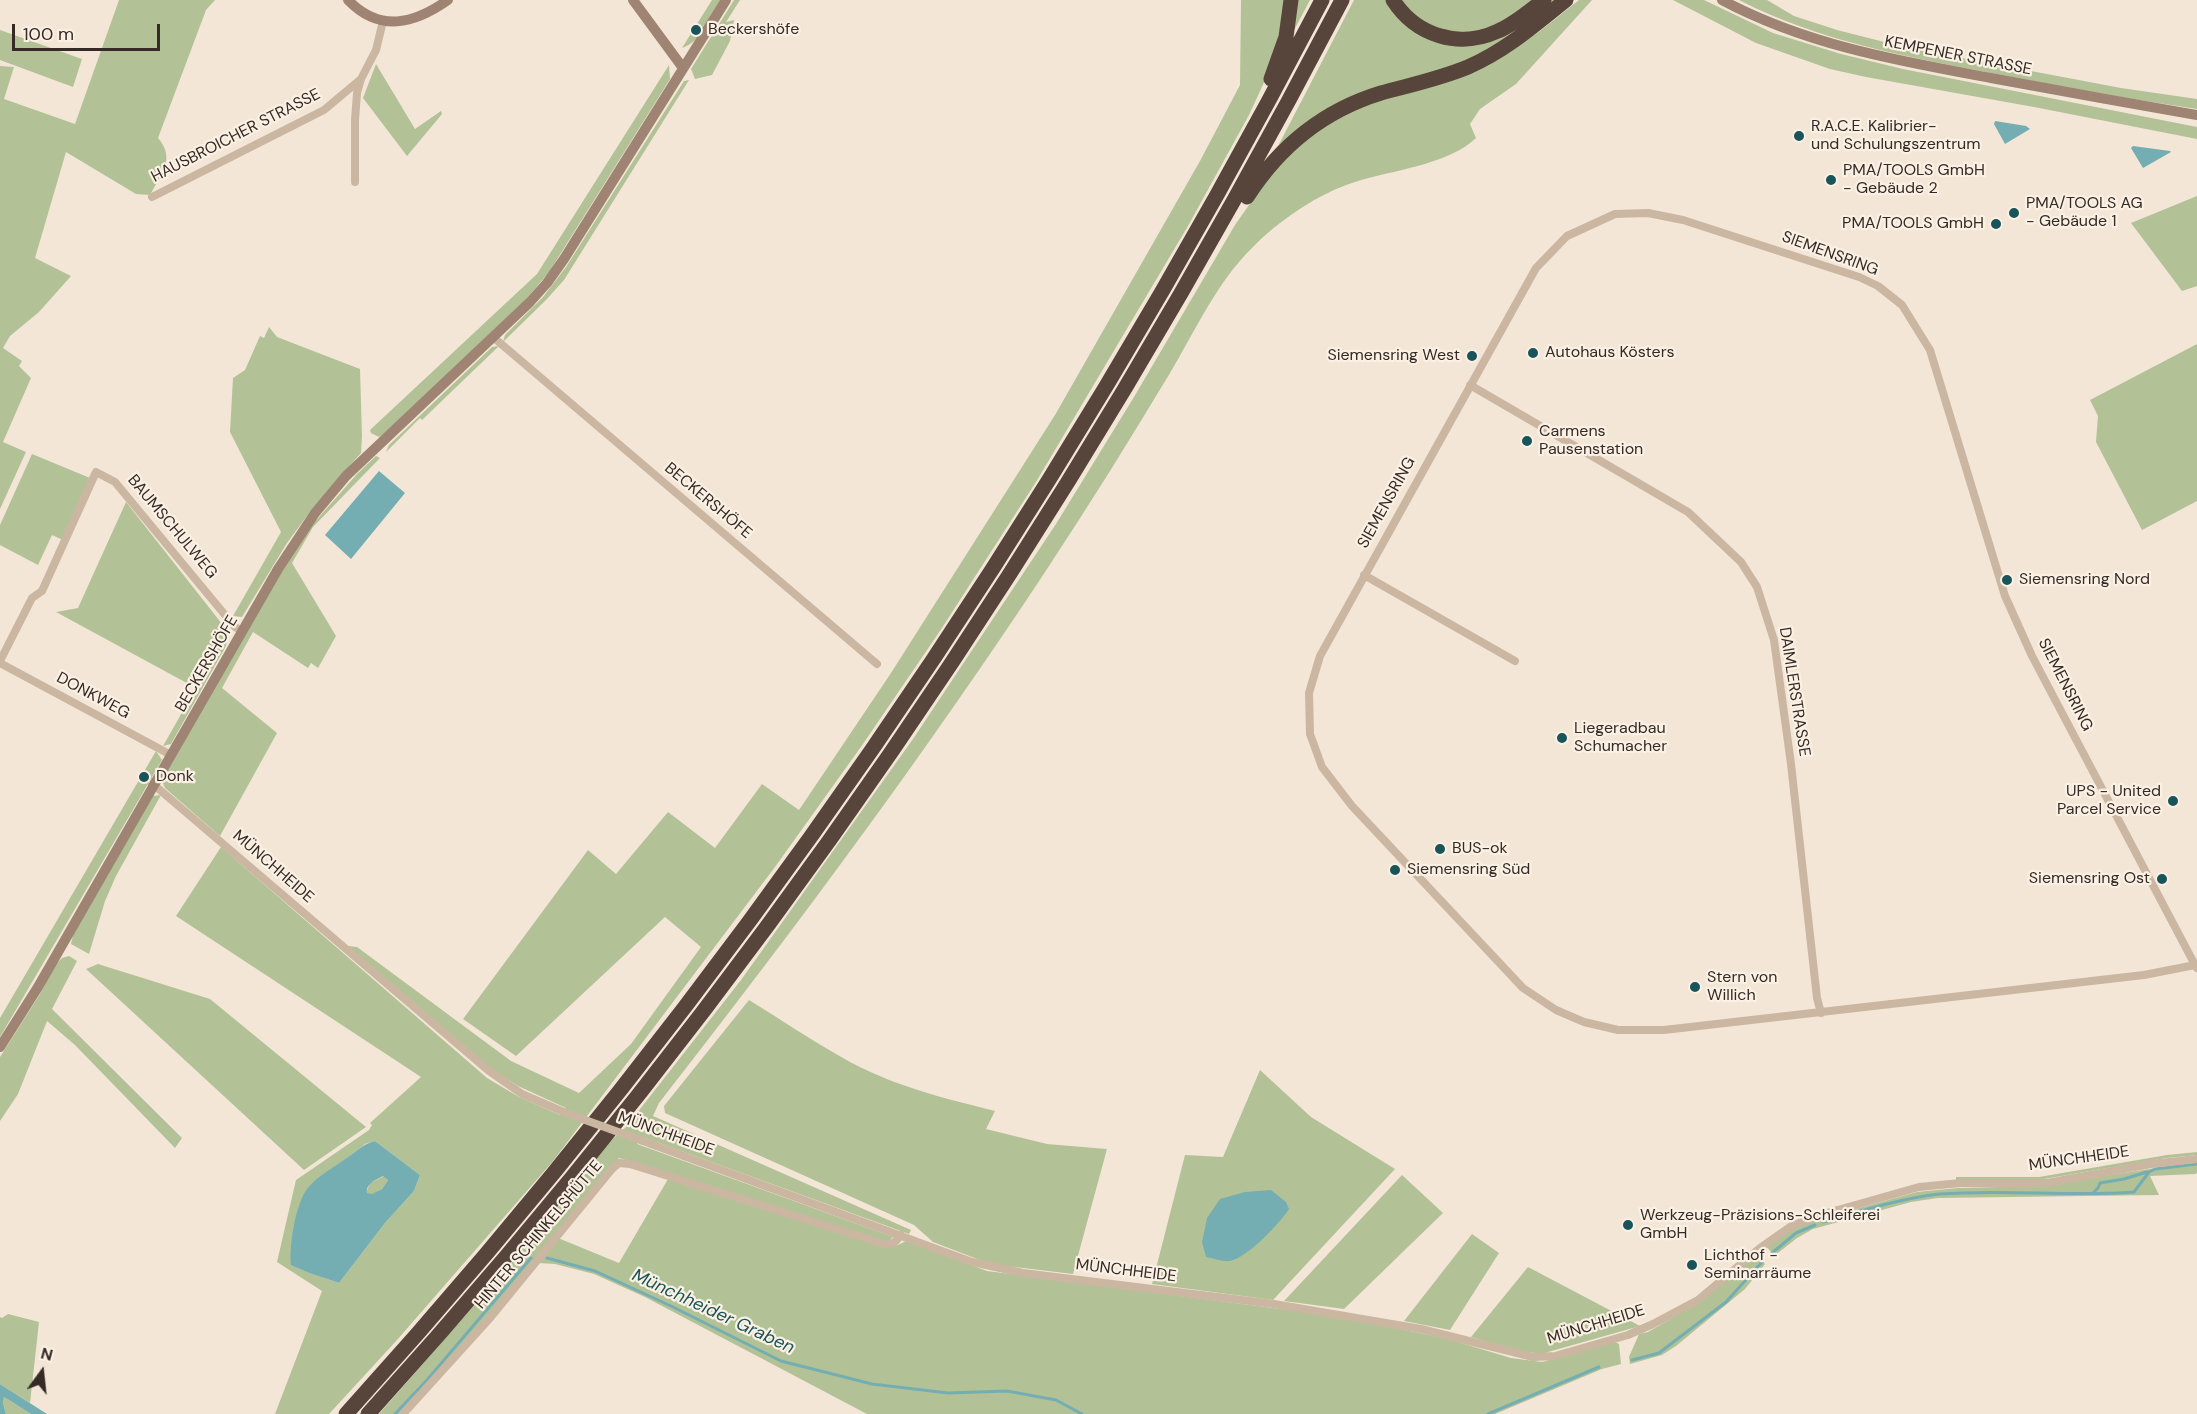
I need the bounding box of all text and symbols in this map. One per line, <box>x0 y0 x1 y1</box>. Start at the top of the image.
scale bar <box>15 12 164 50</box>
place label: Beckershöfe <box>708 20 799 40</box>
text: 100 m <box>23 22 74 46</box>
marker: Beckershöfe <box>689 23 703 37</box>
street label: KEMPENER STRASSE <box>1883 32 2033 80</box>
street label: HAUSBROICHER STRASSE <box>148 85 324 187</box>
place label: R.A.C.E. Kalibrier- und Schulungszentrum <box>1811 117 1981 155</box>
marker: R.A.C.E. Kalibrier- und Schulungszentrum <box>1792 129 1806 143</box>
place label: PMA/TOOLS GmbH - Gebäude 2 <box>1843 161 1985 199</box>
marker: PMA/TOOLS GmbH - Gebäude 2 <box>1824 173 1838 187</box>
place label: PMA/TOOLS AG - Gebäude 1 <box>2026 194 2143 232</box>
marker: PMA/TOOLS AG - Gebäude 1 <box>2007 206 2021 220</box>
place label: PMA/TOOLS GmbH <box>1842 214 1984 234</box>
marker: PMA/TOOLS GmbH <box>1989 217 2003 231</box>
street label: SIEMENSRING <box>1779 228 1881 280</box>
place label: Autohaus Kösters <box>1545 343 1675 363</box>
place label: Siemensring West <box>1327 346 1460 366</box>
marker: Autohaus Kösters <box>1526 346 1540 360</box>
marker: Siemensring West <box>1465 349 1479 363</box>
place label: Carmens Pausenstation <box>1539 422 1643 460</box>
marker: Carmens Pausenstation <box>1520 434 1534 448</box>
street label: SIEMENSRING <box>1354 454 1420 552</box>
street label: BECKERSHÖFE <box>660 459 756 543</box>
street label: BAUMSCHULWEG <box>123 471 221 583</box>
place label: Siemensring Nord <box>2019 570 2150 590</box>
marker: Siemensring Nord <box>2000 573 2014 587</box>
street label: BECKERSHÖFE <box>172 612 242 716</box>
street label: DAIMLERSTRASSE <box>1774 626 1814 758</box>
street label: SIEMENSRING <box>2033 635 2097 735</box>
street label: DONKWEG <box>53 669 133 723</box>
place label: Liegeradbau Schumacher <box>1574 719 1667 757</box>
marker: Liegeradbau Schumacher <box>1555 731 1569 745</box>
place label: Donk <box>156 767 194 787</box>
marker: Donk <box>137 770 151 784</box>
place label: UPS - United Parcel Service <box>2057 782 2161 820</box>
marker: UPS - United Parcel Service <box>2166 794 2180 808</box>
street label: MÜNCHHEIDE <box>229 827 317 907</box>
place label: BUS-ok <box>1452 839 1508 859</box>
marker: BUS-ok <box>1433 842 1447 856</box>
place label: Siemensring Süd <box>1407 860 1530 880</box>
marker: Siemensring Süd <box>1388 863 1402 877</box>
place label: Siemensring Ost <box>2029 869 2150 889</box>
marker: Siemensring Ost <box>2155 872 2169 886</box>
place label: Stern von Willich <box>1707 968 1777 1006</box>
marker: Stern von Willich <box>1688 980 1702 994</box>
street label: MÜNCHHEIDE <box>615 1108 717 1160</box>
street label: MÜNCHHEIDE <box>2028 1142 2130 1176</box>
street label: HINTER SCHINKELSHÜTTE <box>471 1157 607 1313</box>
place label: Werkzeug-Präzisions-Schleiferei GmbH <box>1640 1206 1880 1244</box>
marker: Werkzeug-Präzisions-Schleiferei GmbH <box>1621 1218 1635 1232</box>
place label: Lichthof - Seminarräume <box>1704 1246 1811 1284</box>
street label: MÜNCHHEIDE <box>1075 1255 1177 1287</box>
marker: Lichthof - Seminarräume <box>1685 1258 1699 1272</box>
water label: Münchheider Graben <box>628 1265 798 1359</box>
street label: MÜNCHHEIDE <box>1545 1301 1647 1349</box>
north arrow <box>12 1342 72 1402</box>
text: N <box>38 1342 55 1366</box>

